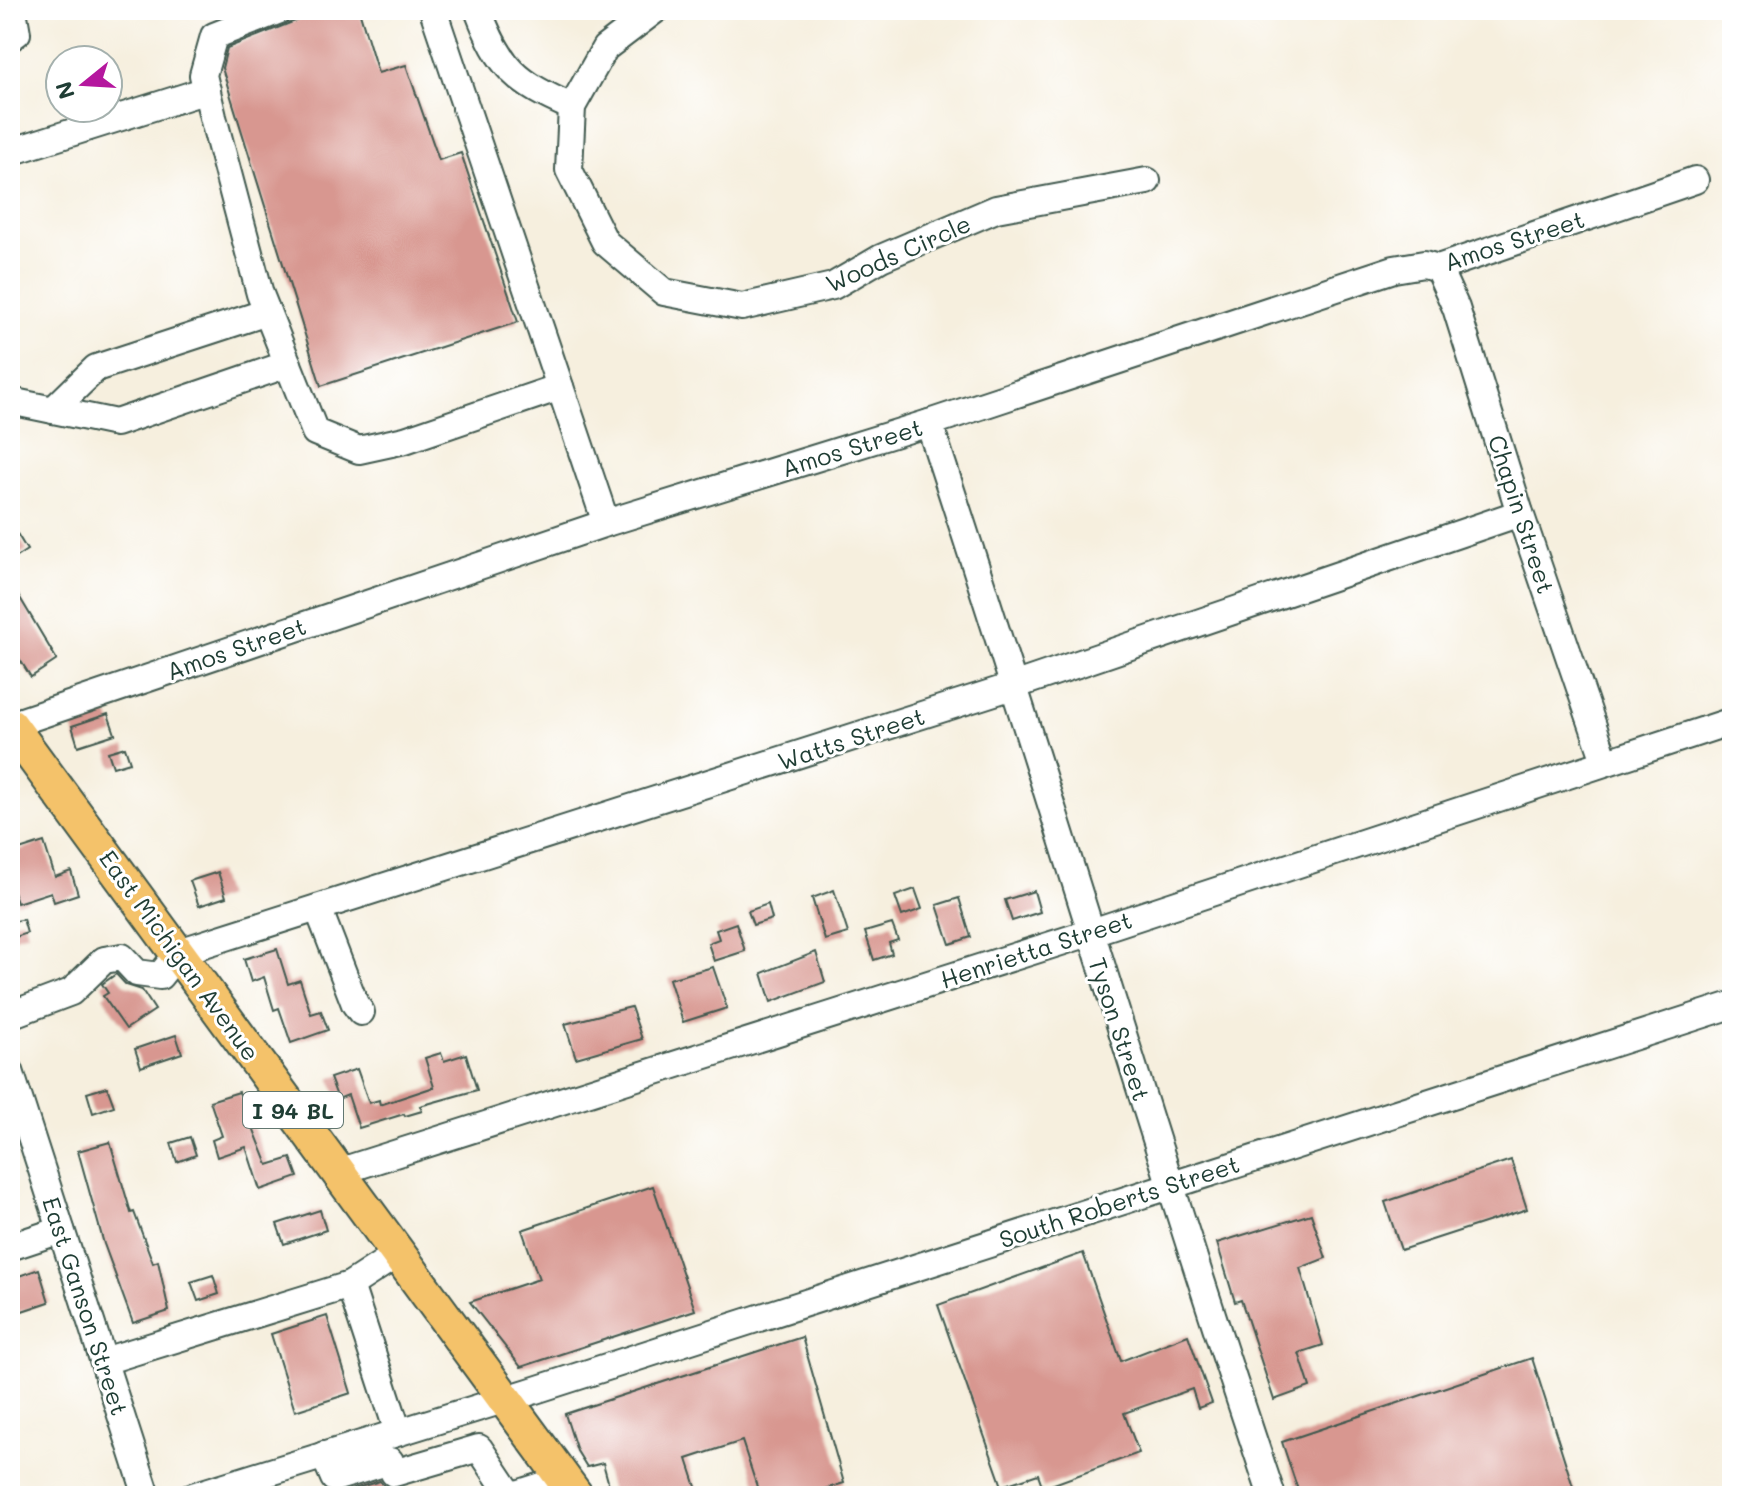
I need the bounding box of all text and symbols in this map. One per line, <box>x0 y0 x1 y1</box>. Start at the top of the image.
north arrow <box>44 44 124 124</box>
text: N <box>48 78 81 103</box>
street label: Amos Street <box>1440 203 1588 277</box>
street label: Woods Circle <box>821 207 975 299</box>
street label: Amos Street <box>778 411 926 483</box>
street label: Chapin Street <box>1482 431 1562 597</box>
street label: Amos Street <box>162 610 310 686</box>
street label: Watts Street <box>774 700 928 776</box>
street label: East Michigan Avenue <box>93 844 267 1066</box>
street label: Henrietta Street <box>936 903 1136 995</box>
street label: Tyson Street <box>1082 953 1158 1105</box>
road number: I 94 BL <box>243 1092 343 1128</box>
street label: South Roberts Street <box>995 1148 1243 1254</box>
street label: East Ganson Street <box>36 1193 136 1419</box>

